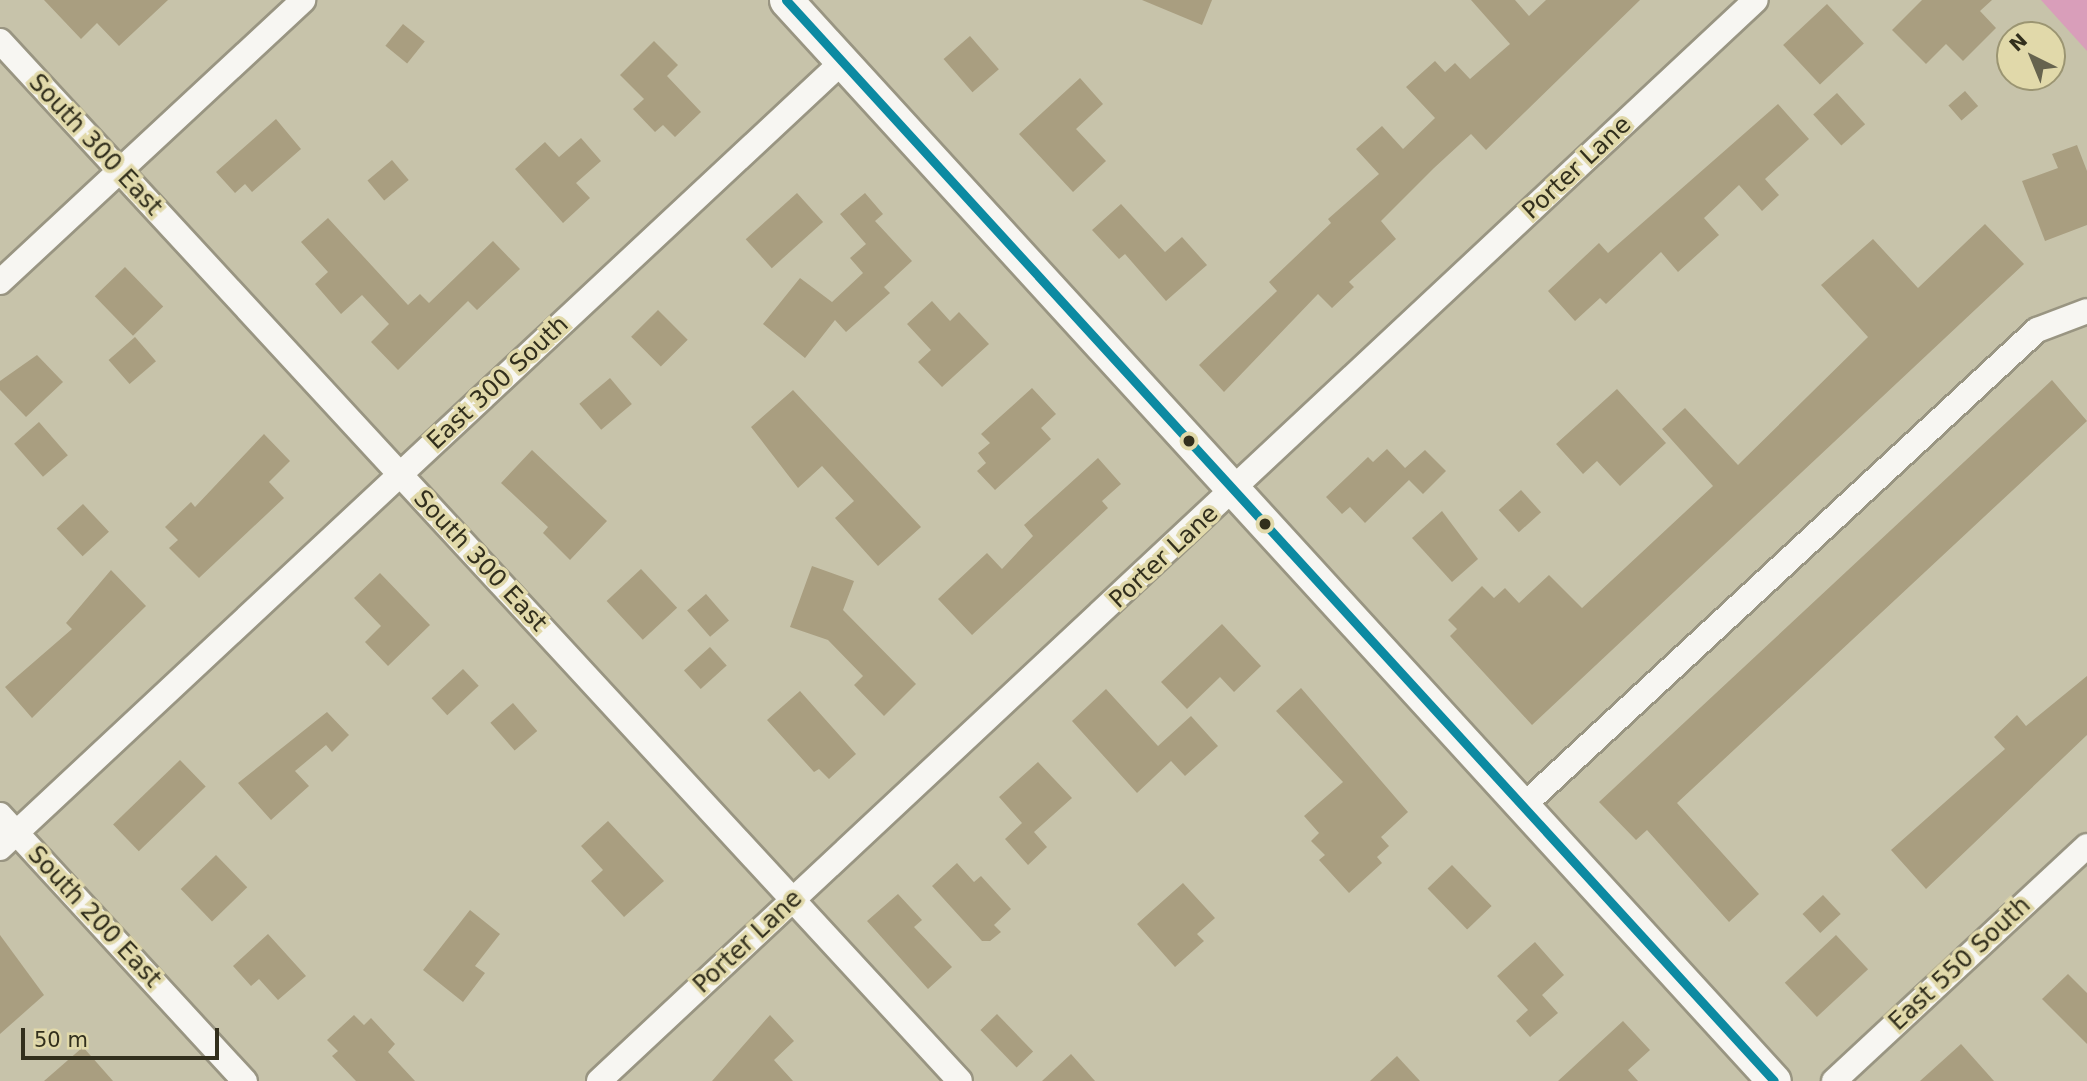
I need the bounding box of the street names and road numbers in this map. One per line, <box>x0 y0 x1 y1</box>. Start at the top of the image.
street label: South 300 East <box>22 68 168 222</box>
street label: Porter Lane <box>1517 110 1637 226</box>
street label: East 300 South <box>421 310 575 456</box>
street label: South 300 East <box>407 484 553 638</box>
street label: Porter Lane <box>1104 499 1224 615</box>
street label: South 200 East <box>21 840 167 994</box>
street label: Porter Lane <box>688 884 808 1000</box>
street label: East 550 South <box>1883 891 2037 1037</box>

